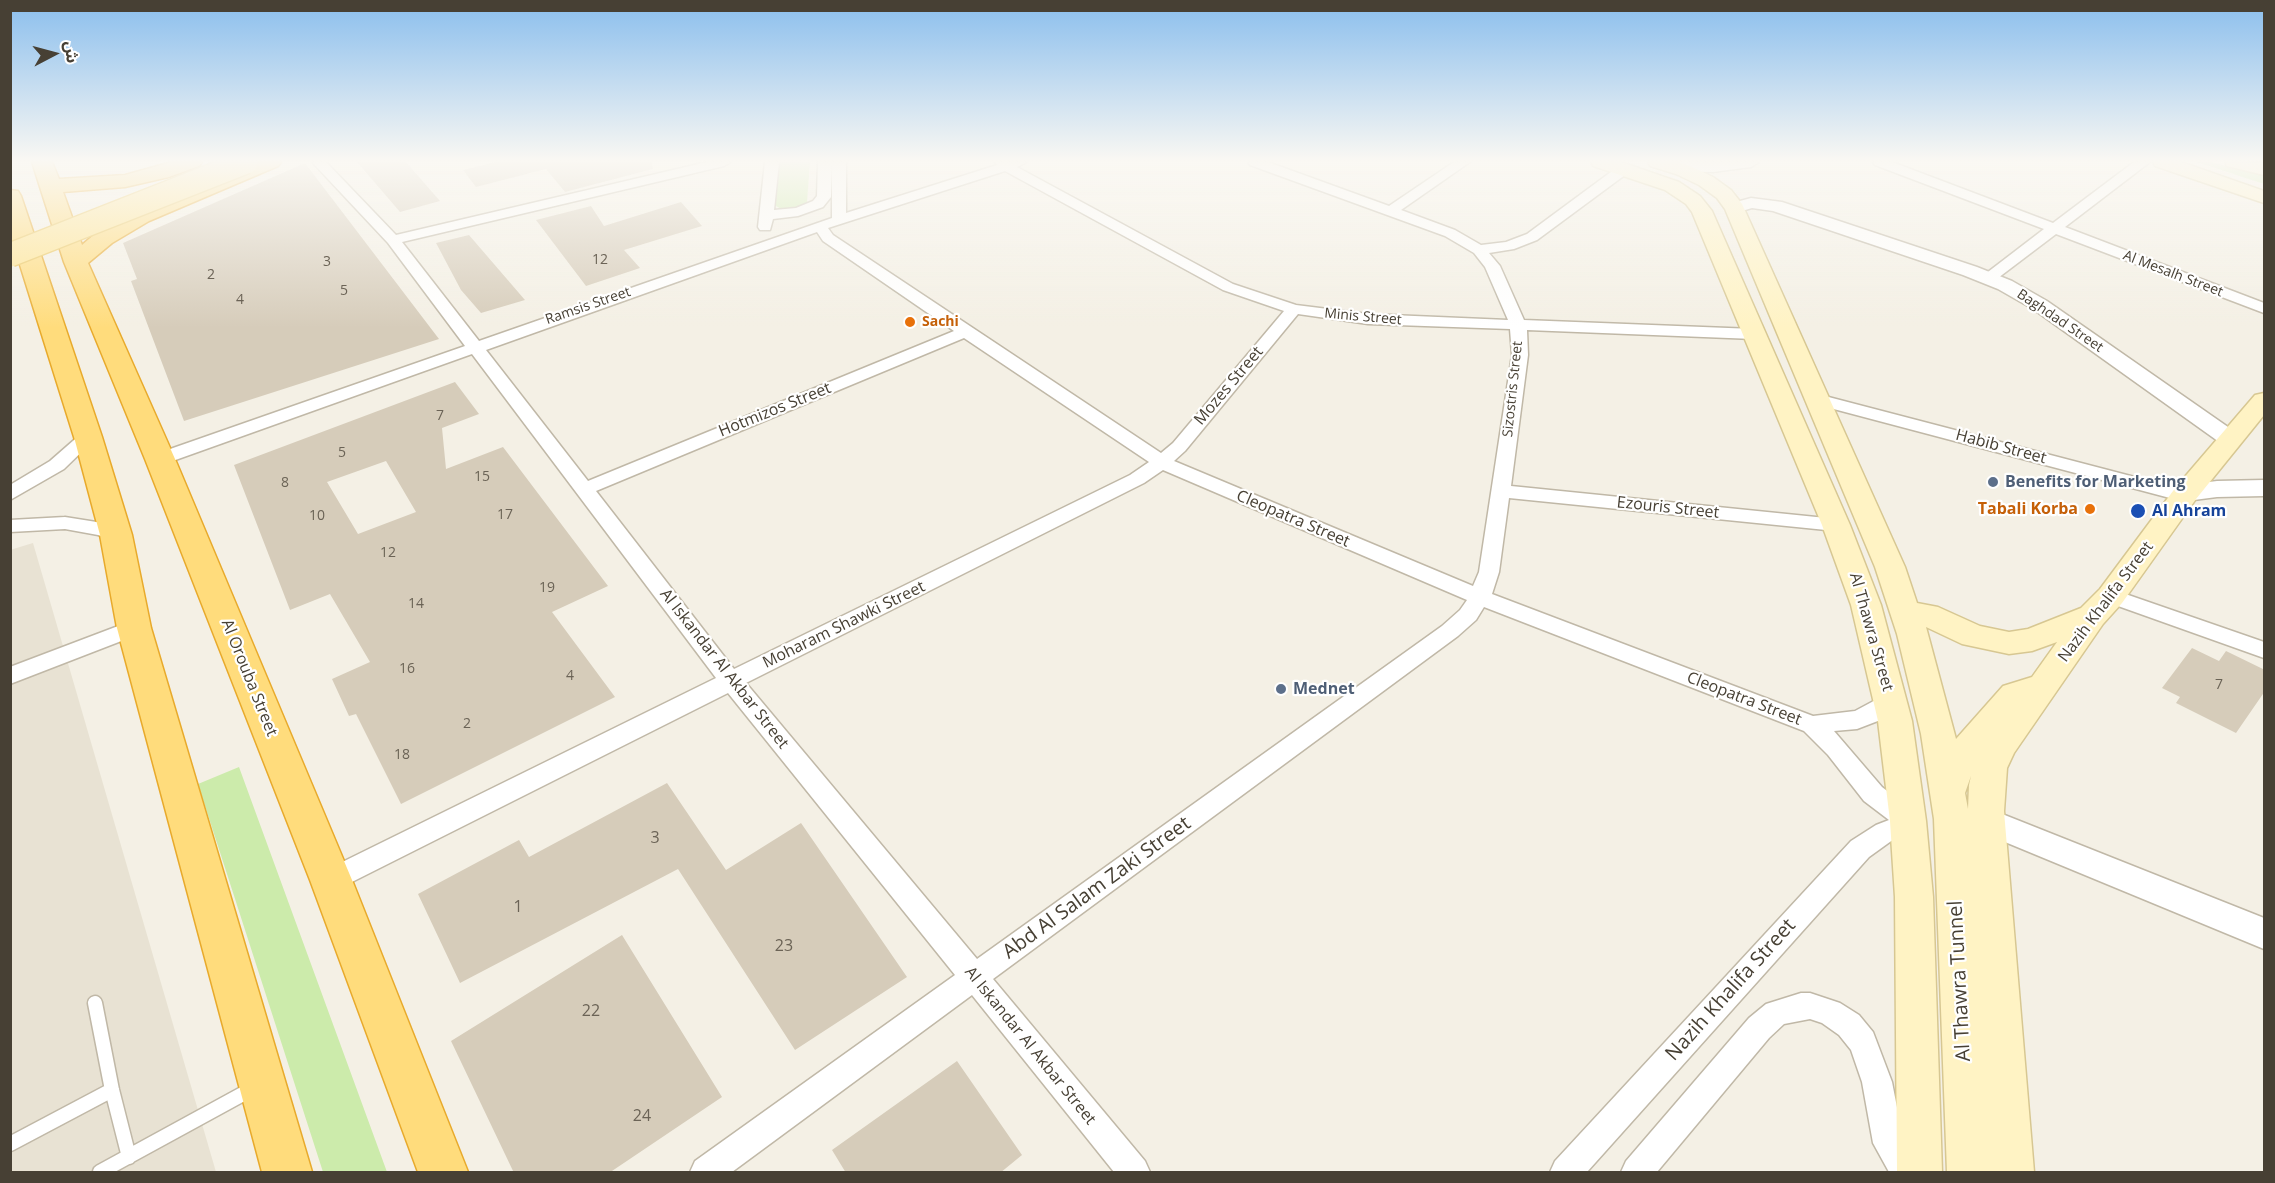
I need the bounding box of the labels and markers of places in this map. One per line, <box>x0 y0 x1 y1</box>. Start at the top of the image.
place label: Sachi <box>922 314 959 330</box>
marker: Sachi <box>903 315 917 329</box>
place label: Benefits for Marketing <box>2005 472 2186 492</box>
marker: Benefits for Marketing <box>1986 475 2000 489</box>
place label: Tabali Korba <box>1978 499 2078 519</box>
place label: Al Ahram <box>2152 501 2226 521</box>
marker: Tabali Korba <box>2083 502 2097 516</box>
marker: Al Ahram <box>2129 502 2147 520</box>
place label: Mednet <box>1293 679 1355 699</box>
marker: Mednet <box>1274 682 1288 696</box>

